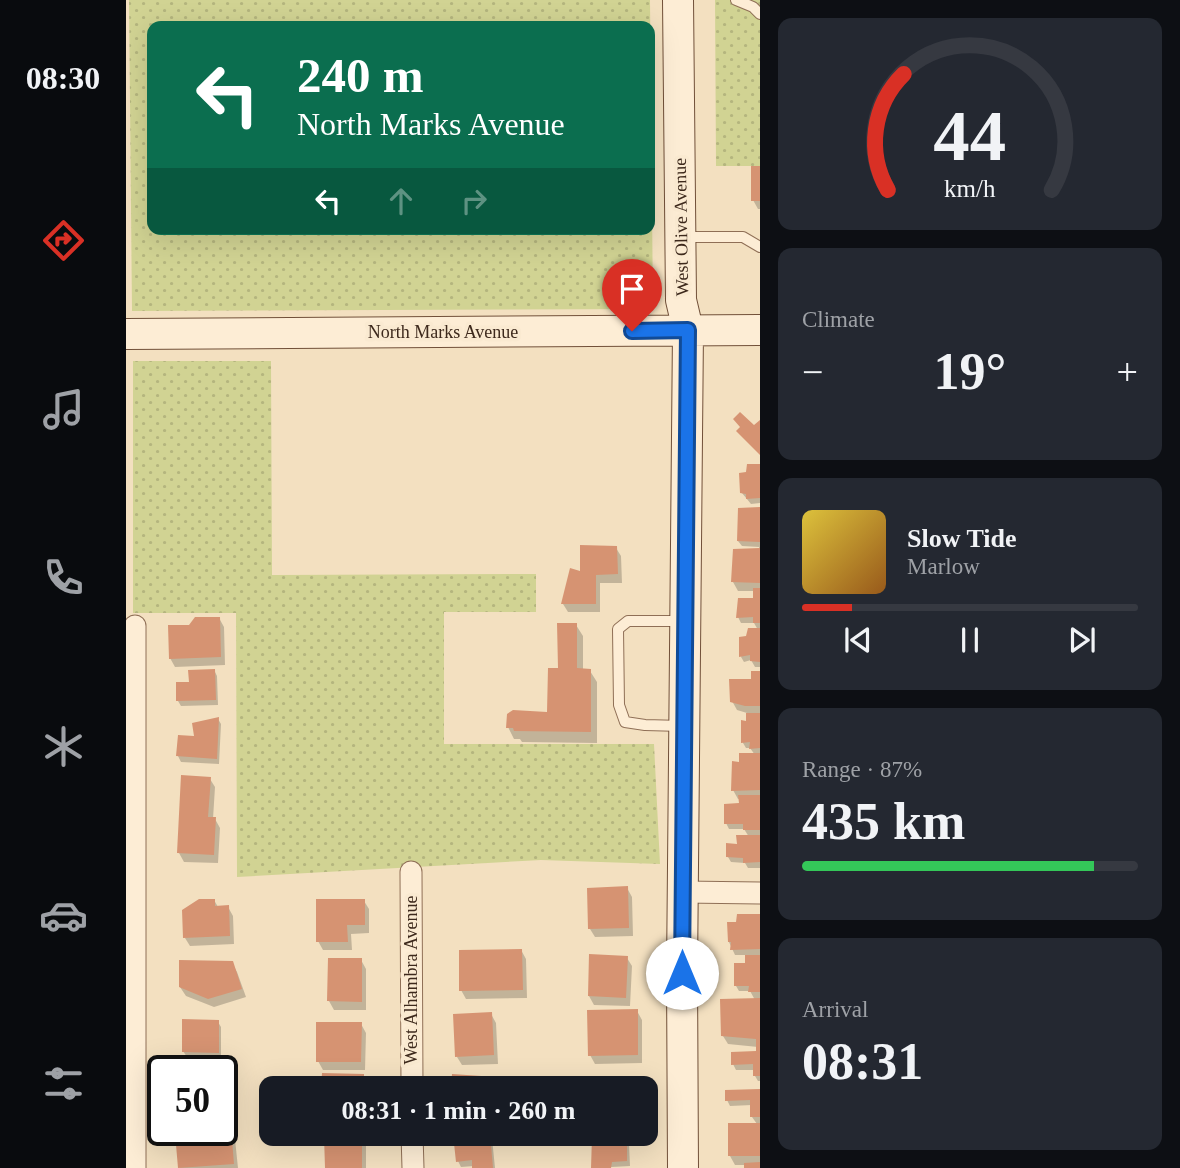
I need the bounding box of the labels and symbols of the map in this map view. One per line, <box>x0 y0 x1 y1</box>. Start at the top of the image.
street label: West Olive Avenue <box>670 158 692 296</box>
pin <box>602 259 662 331</box>
street label: North Marks Avenue <box>368 322 518 342</box>
street label: West Alhambra Avenue <box>401 895 421 1065</box>
position arrow <box>645 936 719 1010</box>
speed limit sign: 50 <box>147 1055 238 1146</box>

